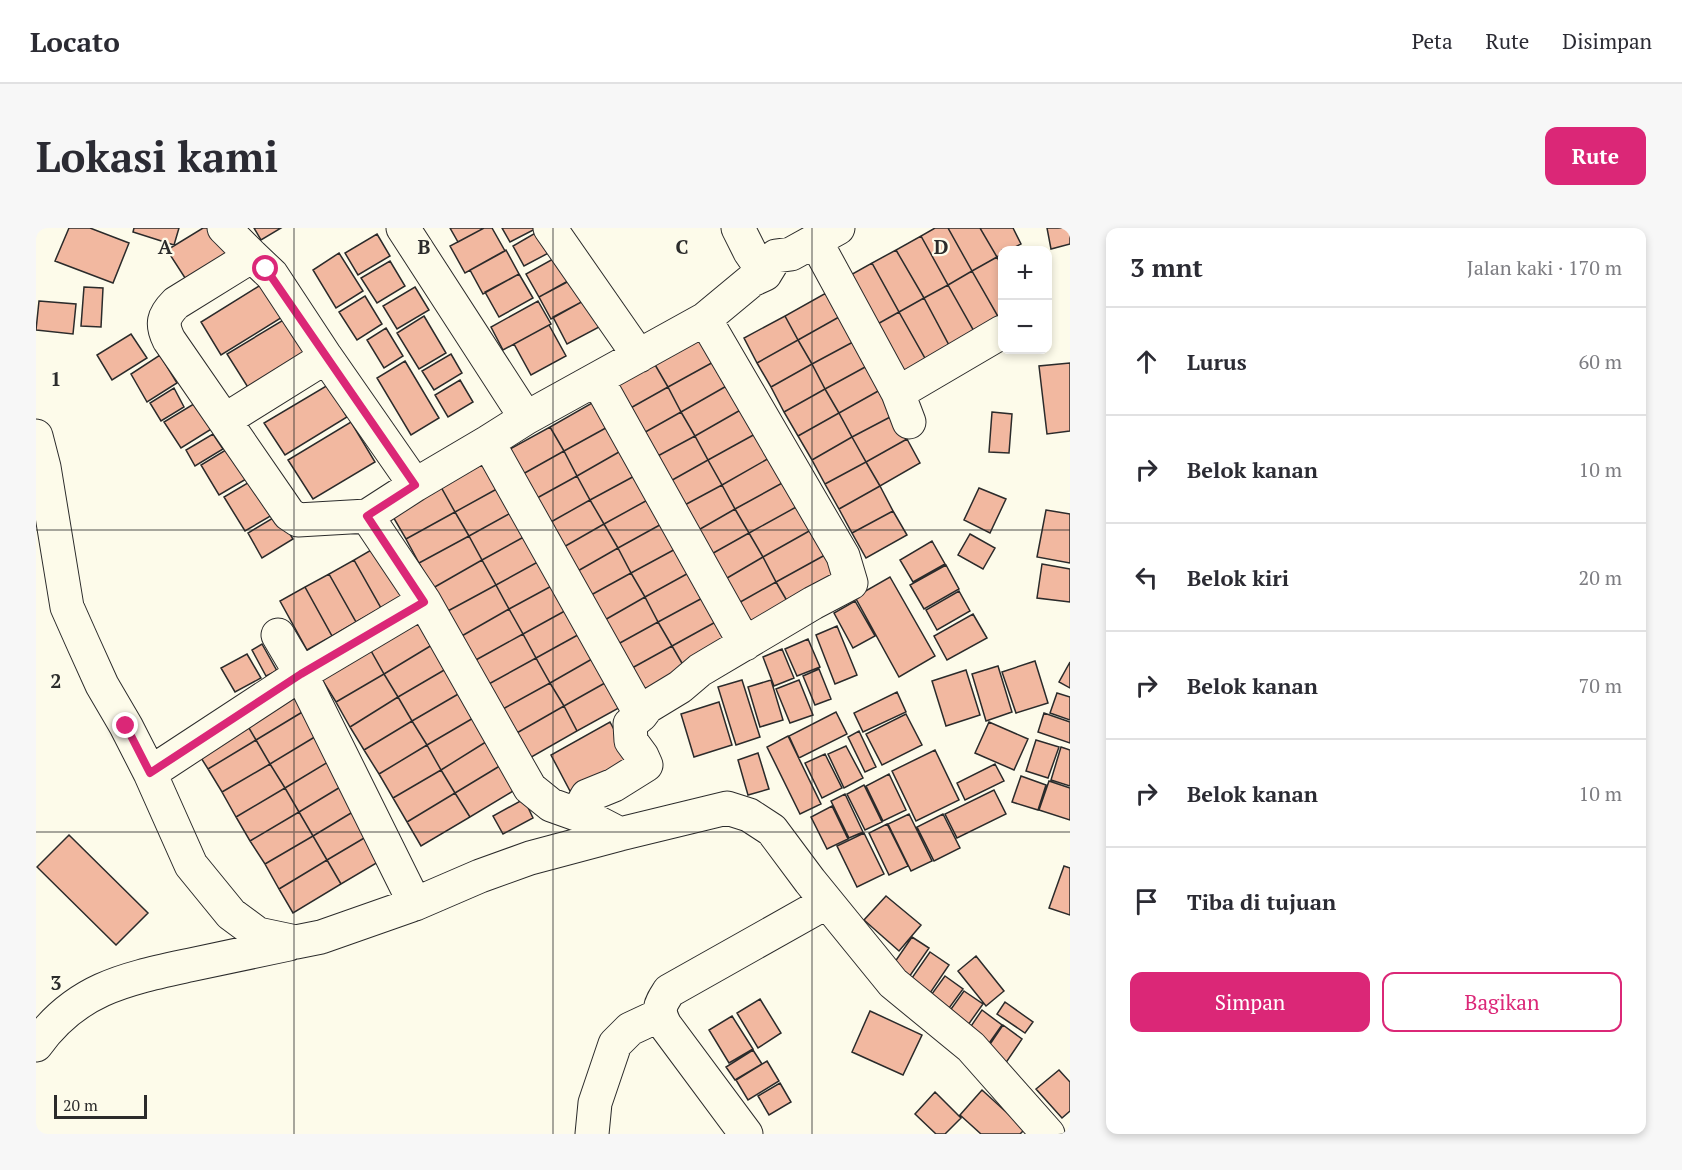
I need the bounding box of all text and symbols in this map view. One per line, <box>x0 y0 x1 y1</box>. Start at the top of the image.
text: Locato <box>30 23 120 60</box>
text: Peta <box>1412 27 1453 55</box>
text: Rute <box>1486 27 1529 55</box>
text: Disimpan <box>1562 27 1652 55</box>
button: Rute <box>1545 127 1646 185</box>
text: Lokasi kami <box>36 128 278 184</box>
text: A <box>158 233 173 260</box>
text: B <box>418 233 431 260</box>
text: C <box>675 233 689 260</box>
text: D <box>934 233 948 260</box>
map controls <box>998 246 1052 354</box>
button: + <box>998 246 1052 300</box>
text: 3 mnt <box>1130 250 1203 284</box>
text: Jalan kaki · 170 m <box>1467 254 1622 281</box>
route start <box>252 255 278 281</box>
button: − <box>998 300 1052 354</box>
icon: ahead <box>1130 345 1163 378</box>
text: Lurus <box>1187 347 1247 376</box>
text: 60 m <box>1579 348 1622 375</box>
text: 1 <box>50 365 62 392</box>
icon: right <box>1130 453 1163 486</box>
text: Belok kanan <box>1187 455 1318 484</box>
text: 10 m <box>1579 456 1622 483</box>
icon: left <box>1130 561 1163 594</box>
text: Belok kiri <box>1187 563 1289 592</box>
text: 20 m <box>1579 564 1622 591</box>
text: 2 <box>50 667 62 694</box>
icon: right <box>1130 669 1163 702</box>
text: Belok kanan <box>1187 671 1318 700</box>
text: 70 m <box>1579 672 1622 699</box>
route end <box>112 712 138 738</box>
icon: right <box>1130 777 1163 810</box>
text: Belok kanan <box>1187 779 1318 808</box>
text: 10 m <box>1579 780 1622 807</box>
icon: arrive <box>1130 885 1163 918</box>
text: Tiba di tujuan <box>1187 887 1336 916</box>
text: 3 <box>50 969 62 996</box>
button: Simpan <box>1130 972 1370 1032</box>
button: Bagikan <box>1382 972 1622 1032</box>
scale bar <box>54 1092 147 1120</box>
text: 20 m <box>63 1094 98 1116</box>

